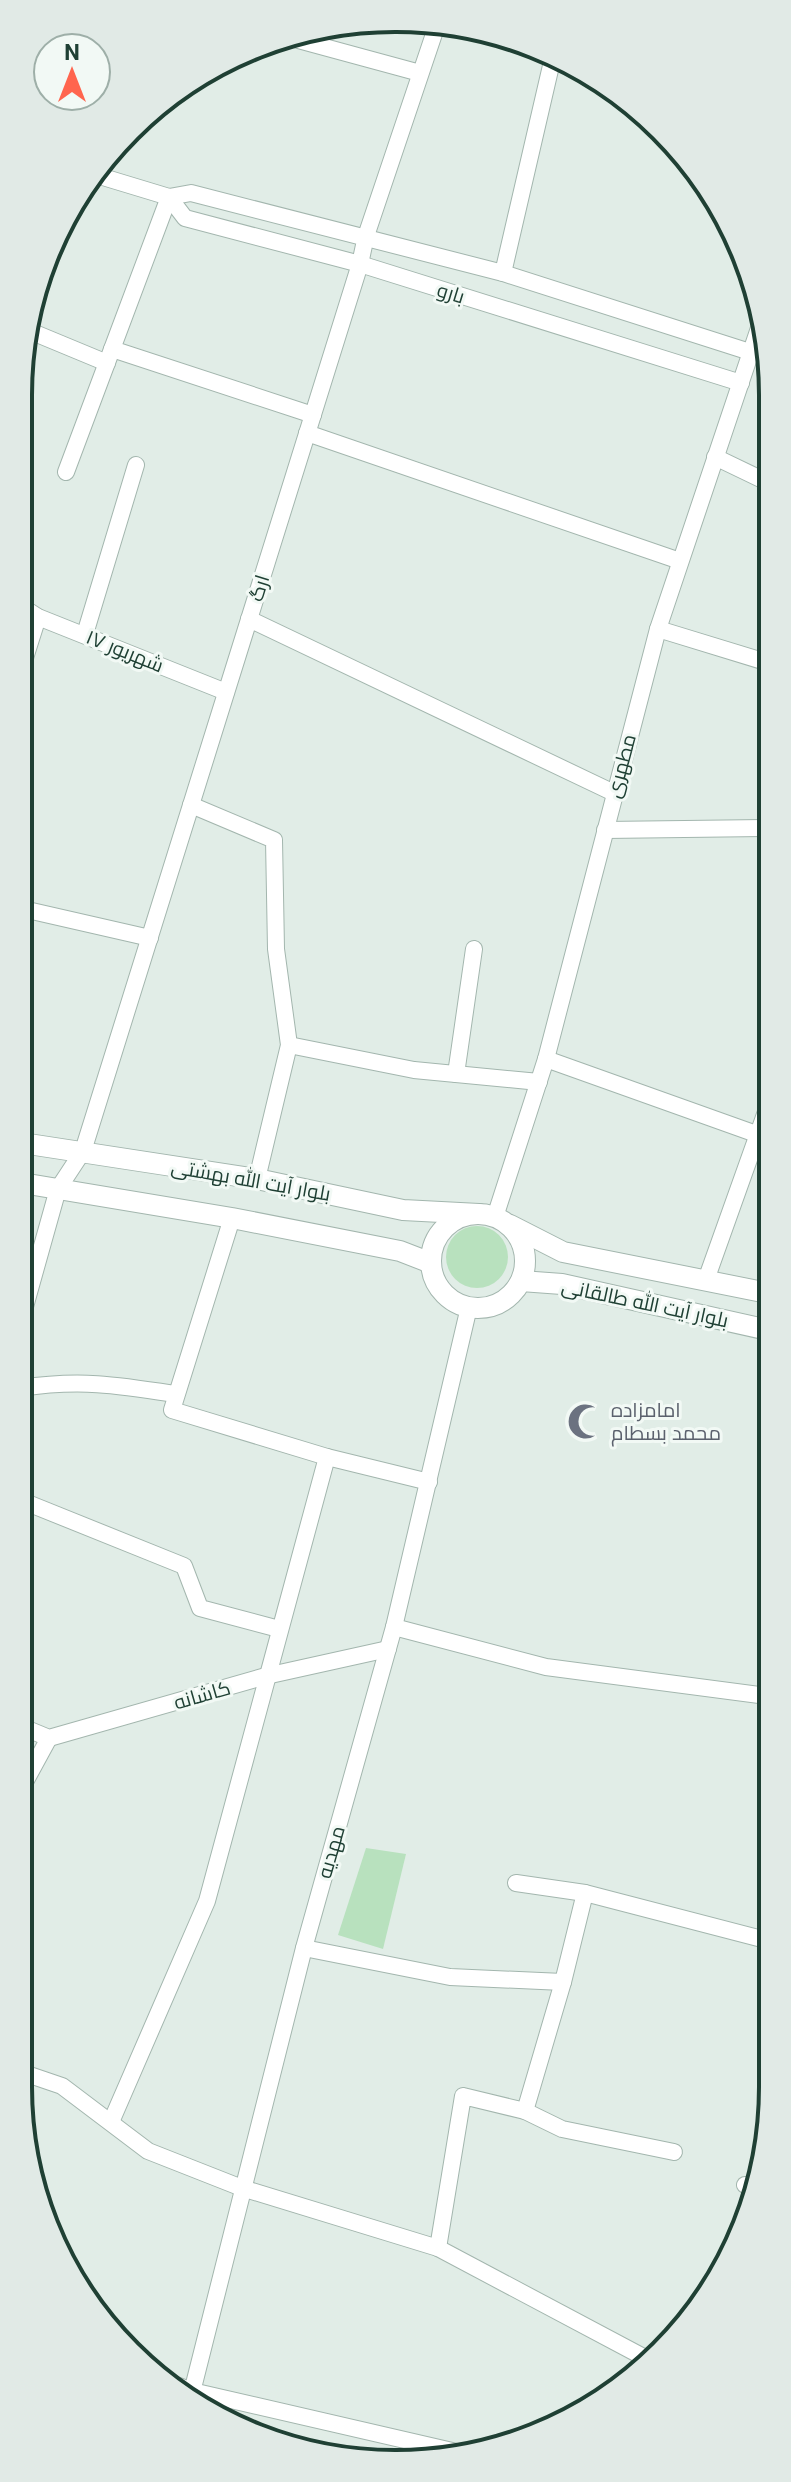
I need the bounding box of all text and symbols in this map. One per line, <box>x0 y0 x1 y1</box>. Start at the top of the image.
north arrow <box>32 32 112 112</box>
text: N <box>64 40 80 65</box>
street label: بارو <box>434 278 468 308</box>
street label: ارگ <box>244 572 274 604</box>
street label: ۱۷ شهریور <box>82 625 167 678</box>
street label: مطهری <box>601 732 642 801</box>
street label: بلوار آیت الله بهشتی <box>169 1153 333 1207</box>
street label: بلوار آیت الله طالقانی <box>559 1273 731 1333</box>
place label: امامزاده محمد بسطام <box>611 1398 721 1447</box>
mosque icon: امامزاده محمد بسطام <box>566 1403 604 1441</box>
street label: کاشانه <box>171 1676 233 1714</box>
street label: مهدیه <box>312 1823 351 1881</box>

